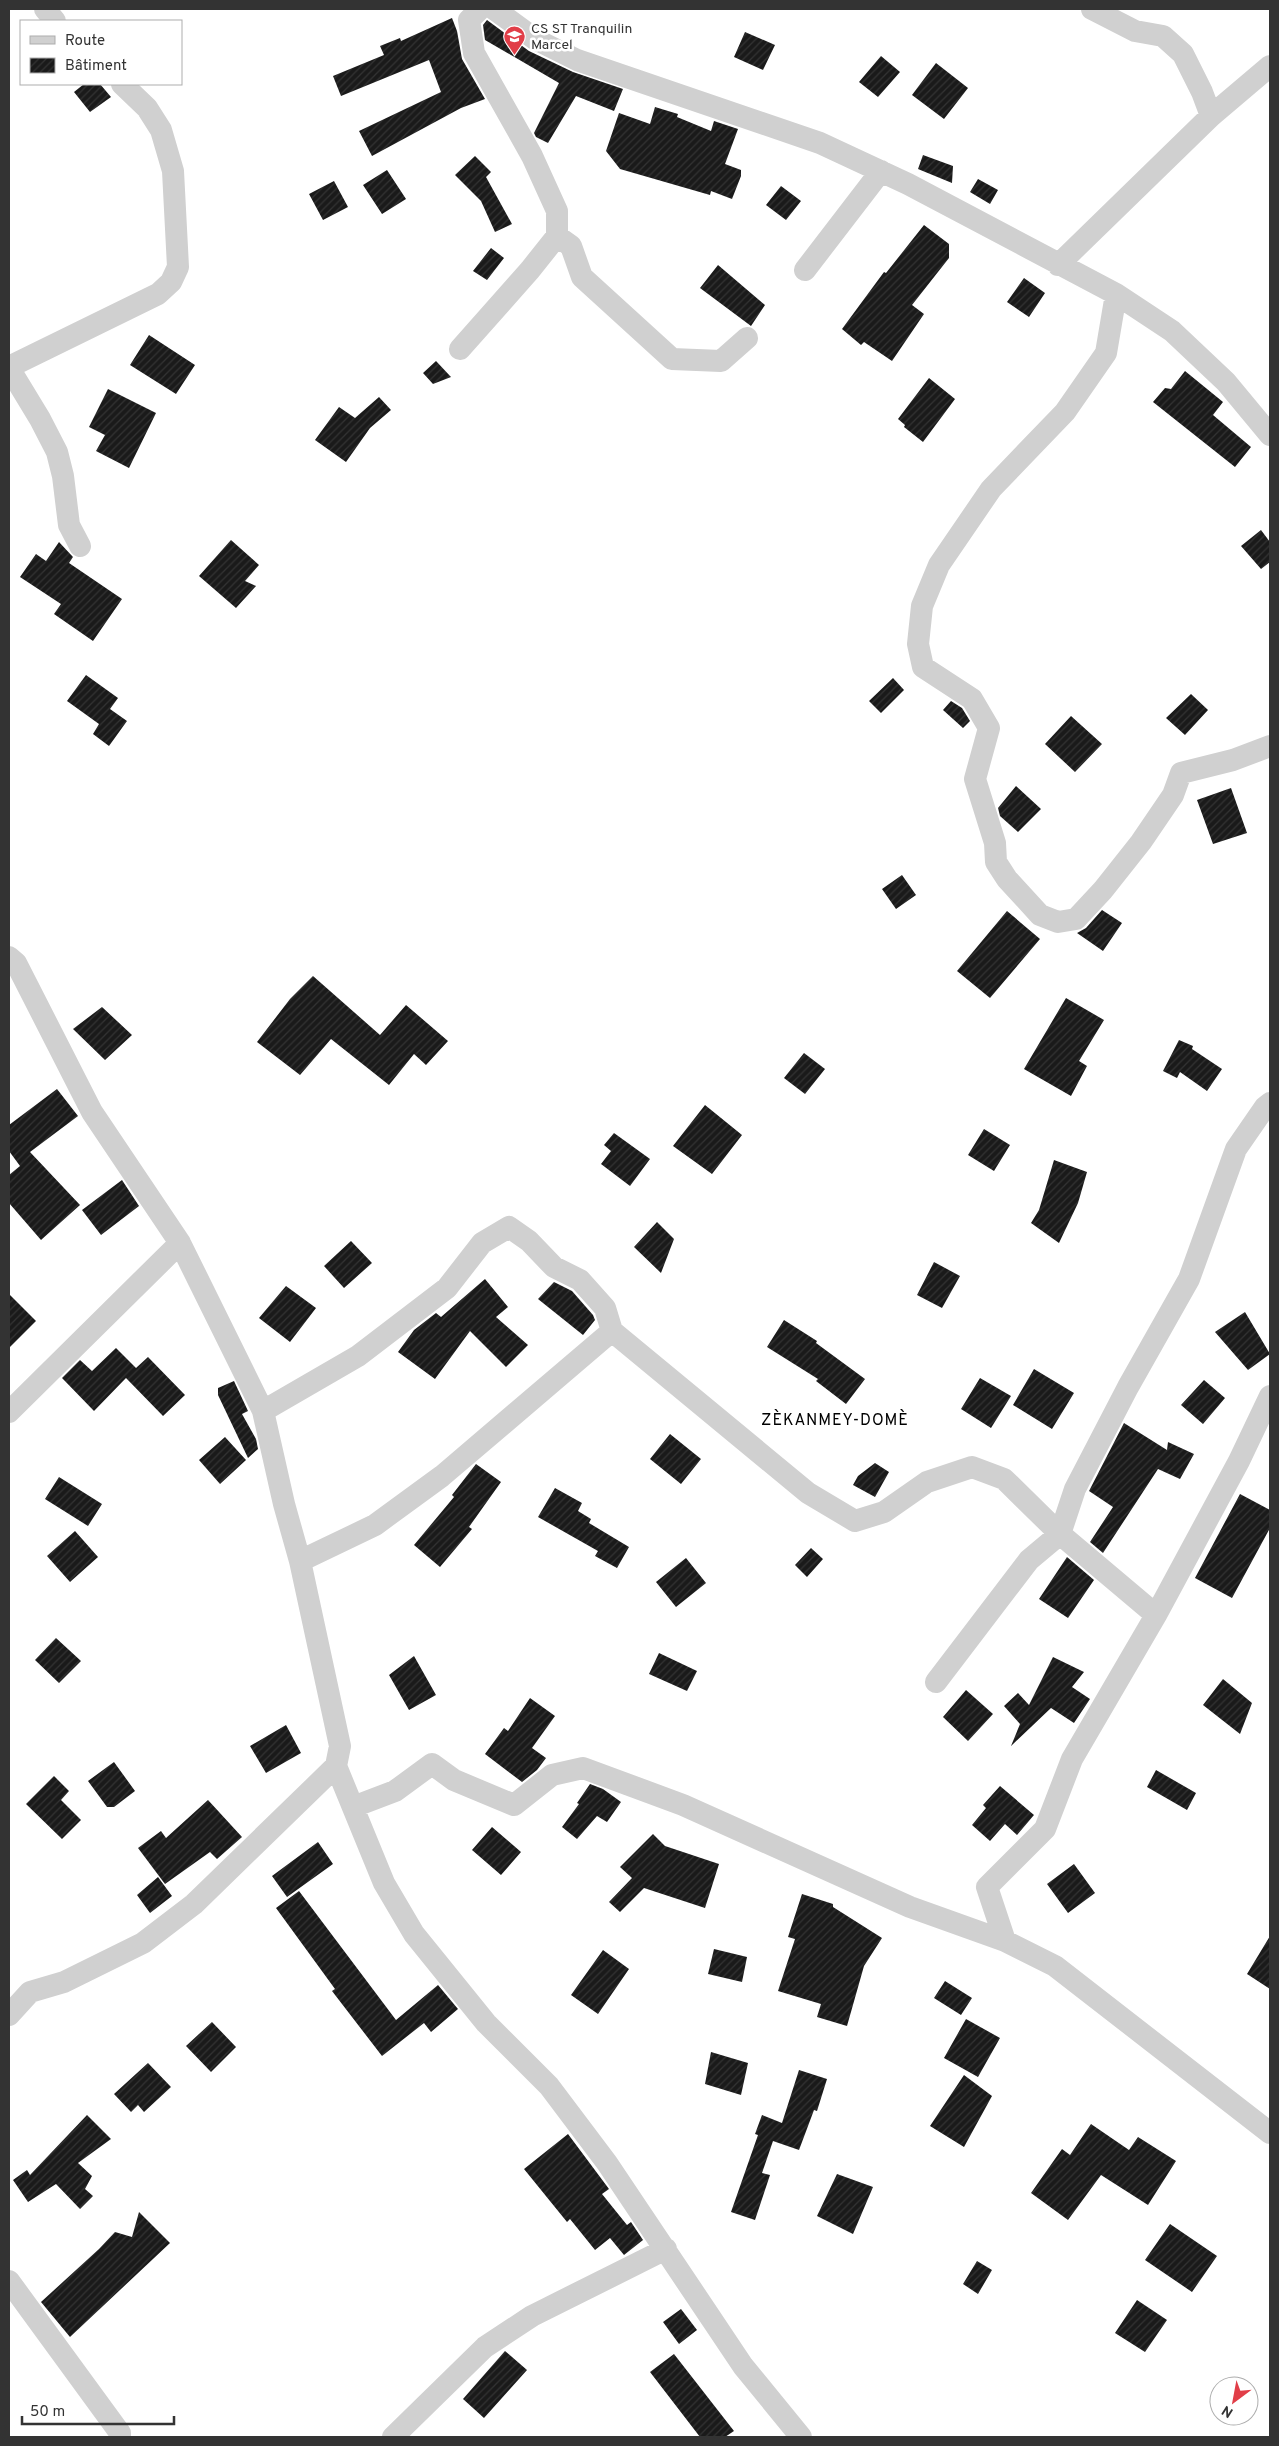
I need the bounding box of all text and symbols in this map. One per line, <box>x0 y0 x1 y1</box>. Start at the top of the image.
legend <box>20 20 182 85</box>
place label: CS ST Tranquilin Marcel <box>531 21 632 54</box>
school or university icon: CS ST Tranquilin Marcel <box>503 25 527 56</box>
text: Route <box>65 32 105 51</box>
text: Bâtiment <box>65 57 127 76</box>
district label: ZÈKANMEY-DOMÈ <box>761 1409 909 1431</box>
north arrow <box>1209 2376 1259 2426</box>
scale bar <box>22 2394 175 2426</box>
text: N <box>1219 2401 1237 2421</box>
text: 50 m <box>30 2403 65 2422</box>

